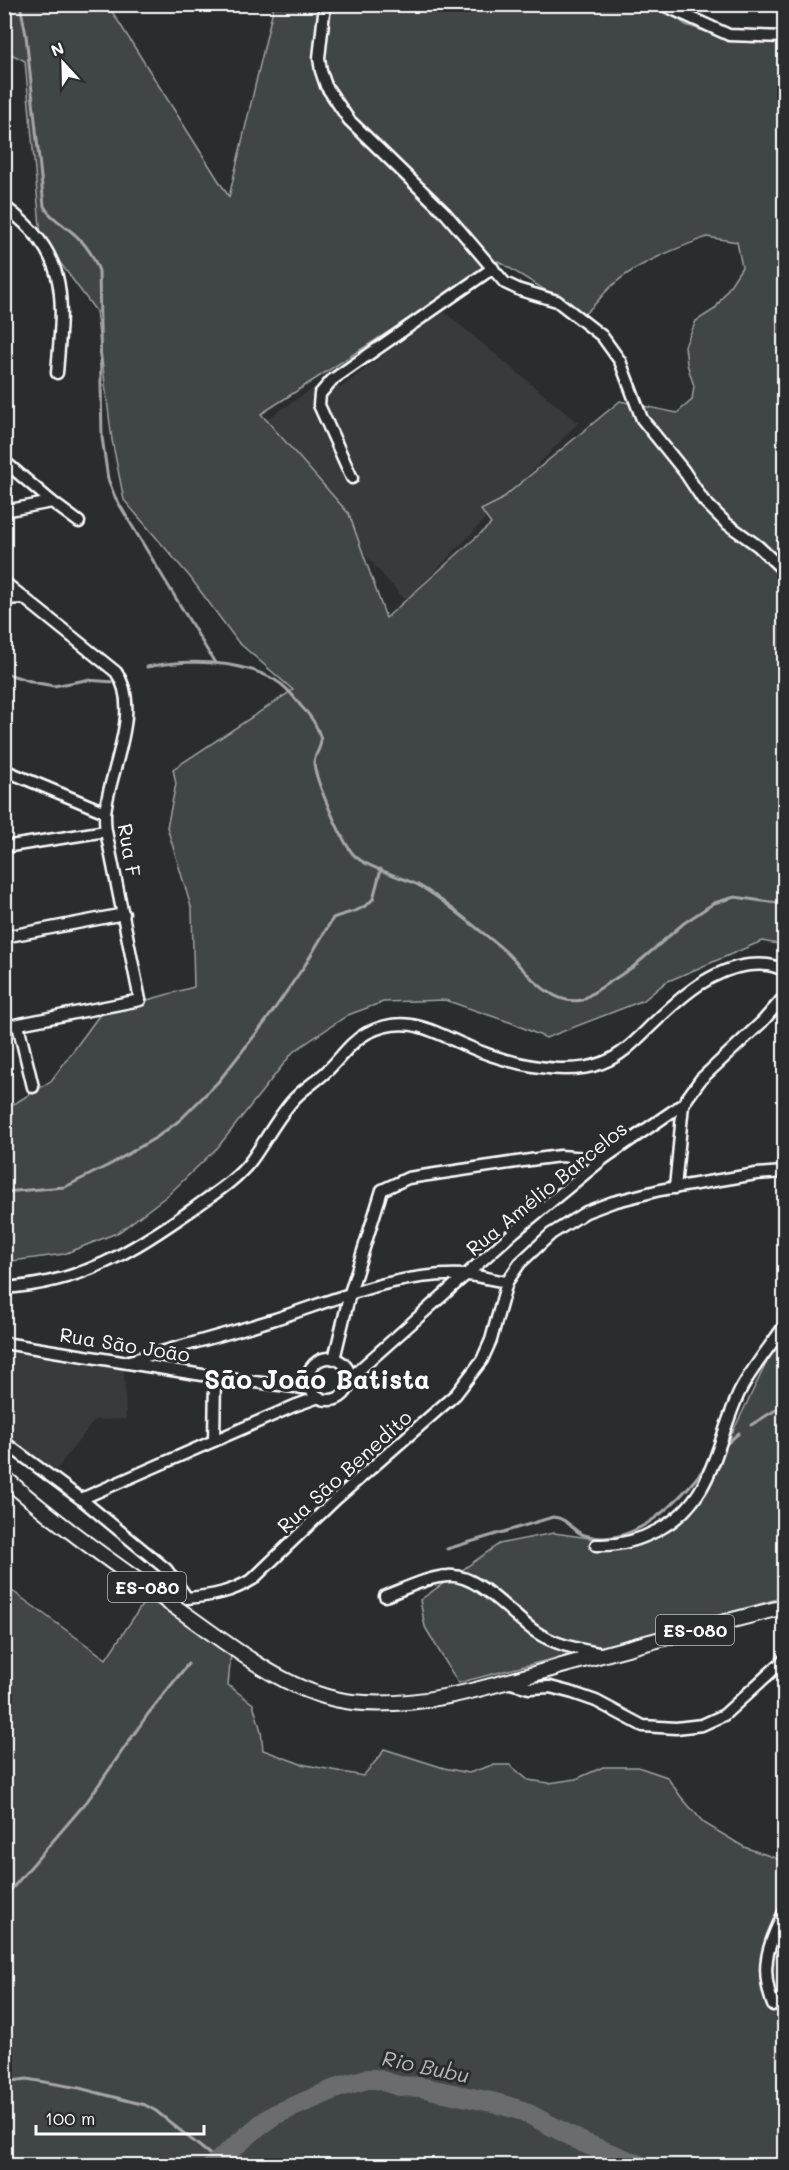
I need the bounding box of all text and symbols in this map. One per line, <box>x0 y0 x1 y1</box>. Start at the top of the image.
north arrow <box>33 33 93 93</box>
text: N <box>48 37 67 61</box>
street label: Rua F <box>113 821 147 879</box>
street label: Rua Amélio Barcelos <box>460 1115 632 1261</box>
street label: Rua São João <box>58 1321 192 1367</box>
district label: São João Batista <box>204 1362 430 1396</box>
street label: Rua São Benedito <box>271 1404 417 1538</box>
road number: ES-080 <box>108 1572 186 1602</box>
road number: ES-080 <box>656 1615 734 1645</box>
water label: Rio Bubu <box>380 2044 472 2088</box>
scale bar <box>36 2098 204 2136</box>
text: 100 m <box>45 2106 95 2130</box>

